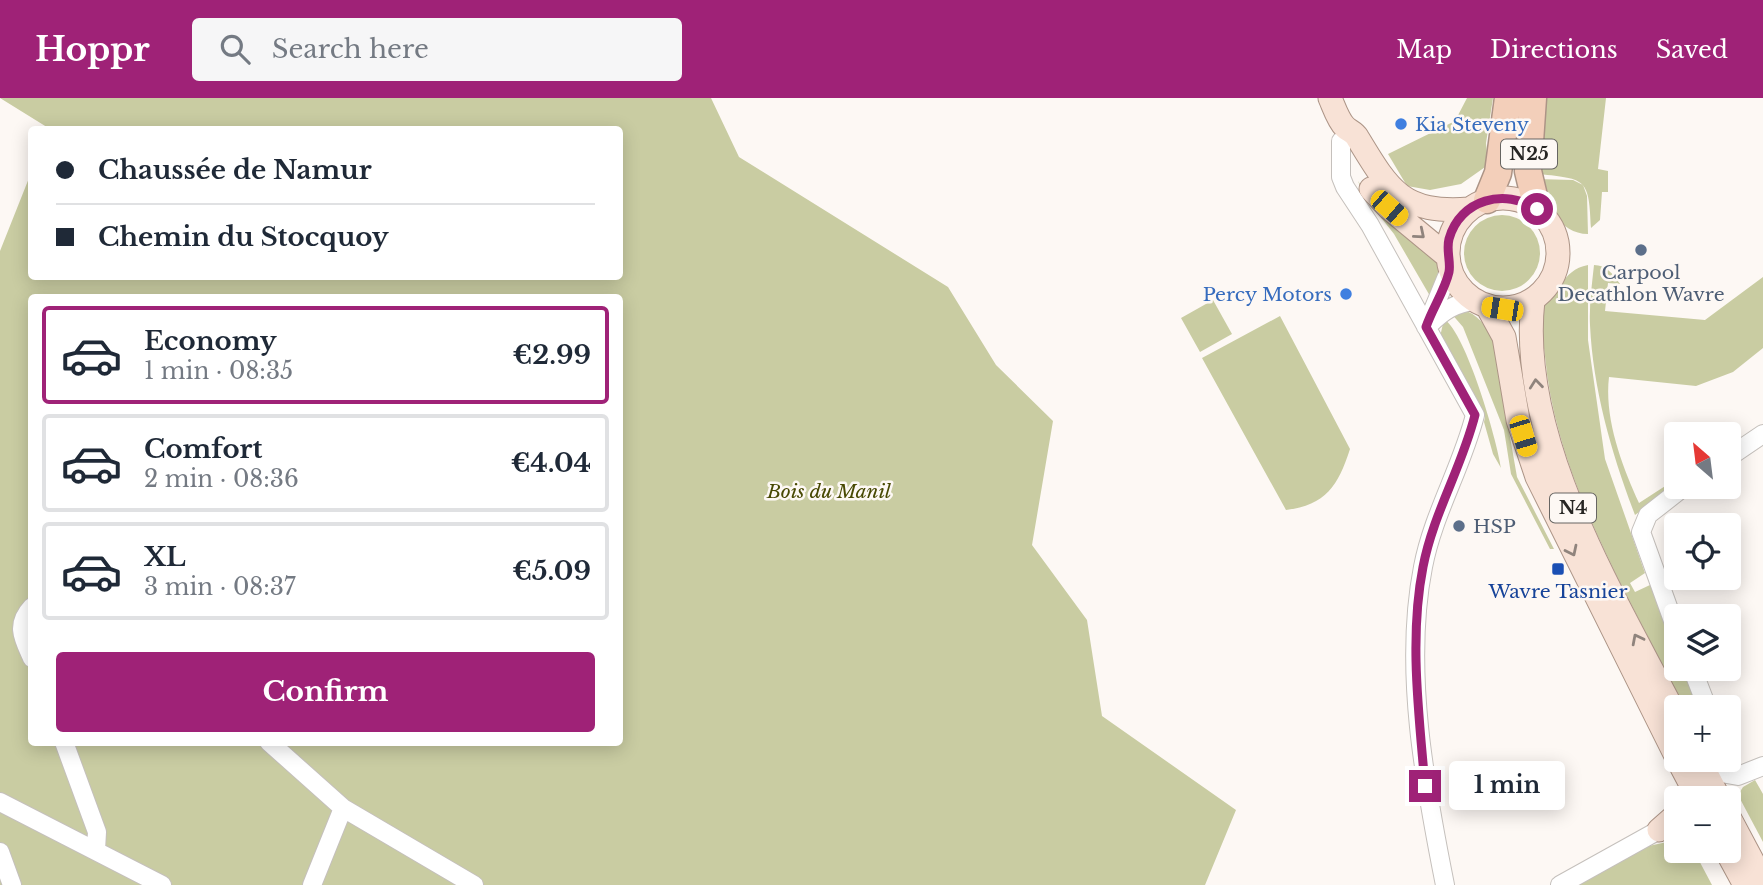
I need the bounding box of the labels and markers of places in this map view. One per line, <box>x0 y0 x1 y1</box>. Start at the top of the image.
place label: Kia Steveny <box>1415 113 1529 136</box>
marker: Kia Steveny <box>1393 116 1409 132</box>
marker: Carpool Decathlon Wavre <box>1633 242 1649 258</box>
place label: Carpool Decathlon Wavre <box>1557 261 1725 306</box>
place label: Percy Motors <box>1203 283 1332 306</box>
marker: Percy Motors <box>1338 286 1354 302</box>
place label: HSP <box>1473 515 1516 538</box>
marker: HSP <box>1451 518 1467 534</box>
marker: Wavre Tasnier <box>1550 561 1566 577</box>
place label: Wavre Tasnier <box>1488 580 1627 603</box>

